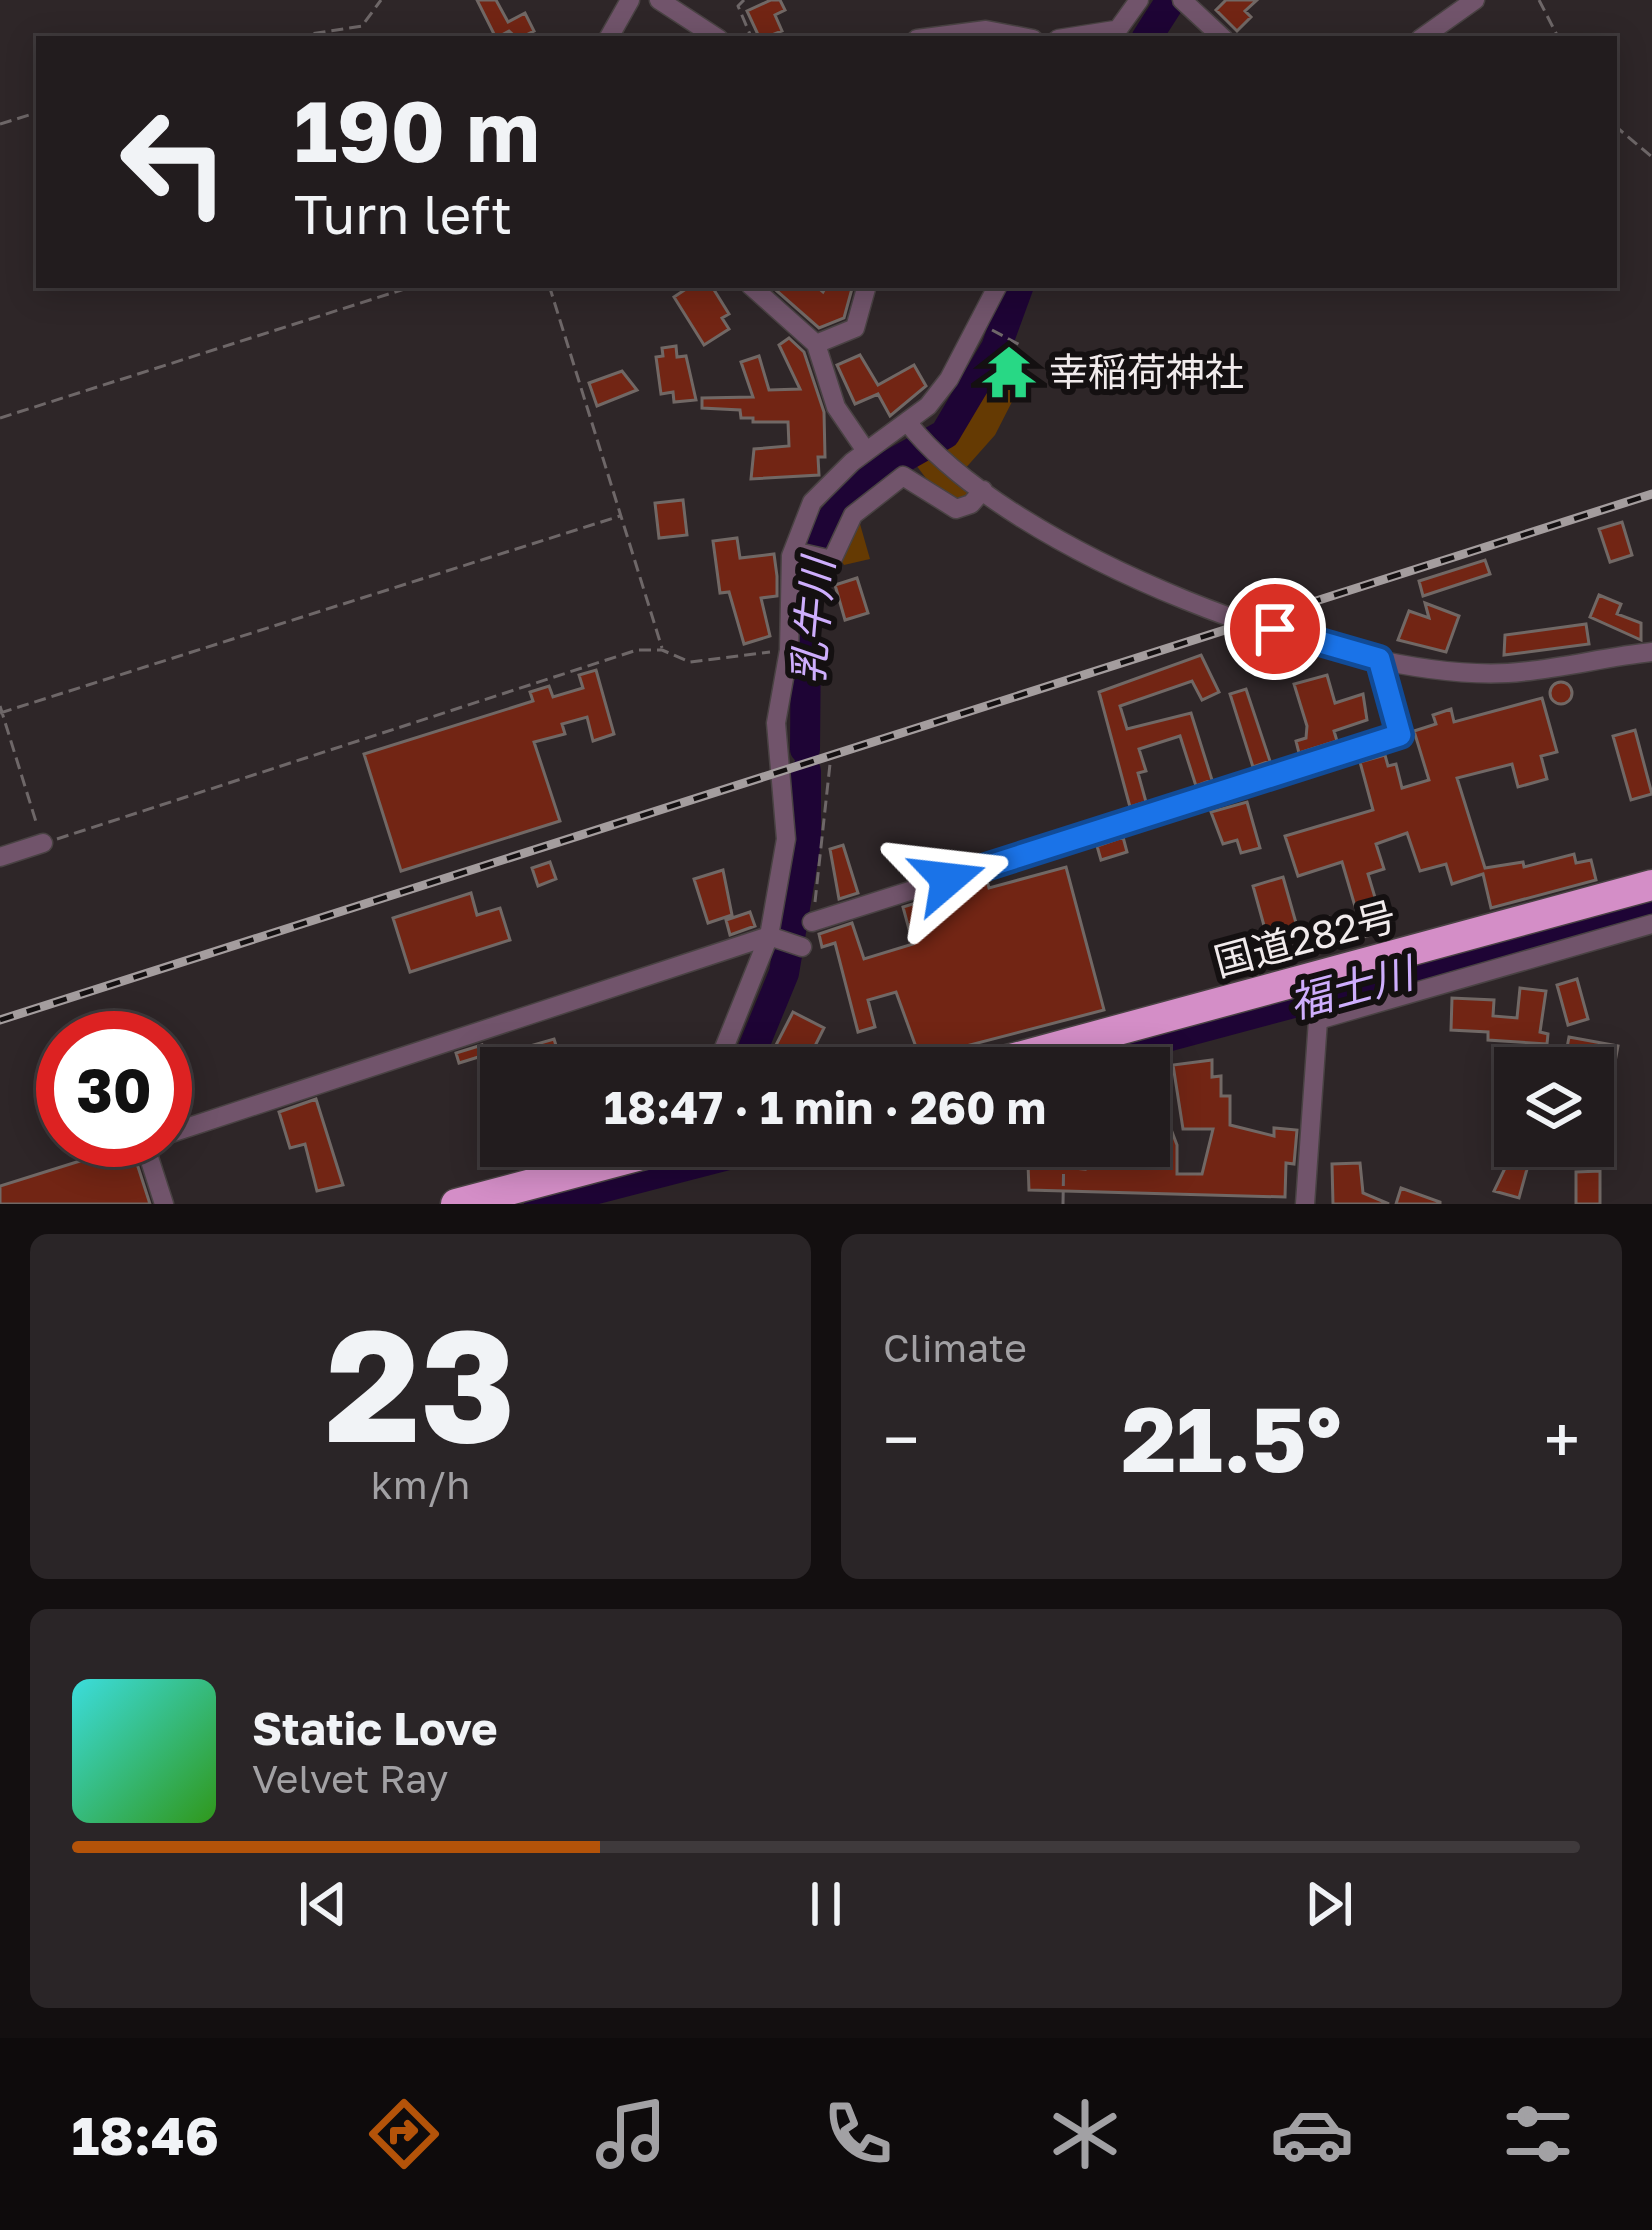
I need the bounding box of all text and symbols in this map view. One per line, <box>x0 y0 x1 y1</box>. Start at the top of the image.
text: 190 m <box>294 80 540 180</box>
icon: left <box>96 84 252 240</box>
text: Turn left <box>294 181 512 246</box>
temple icon: 幸稲荷神社 <box>980 343 1038 401</box>
place label: 幸稲荷神社 <box>1049 348 1244 395</box>
water label: 乳牛川 <box>782 552 843 686</box>
pin <box>1224 578 1326 680</box>
icon: arrive <box>1242 596 1308 662</box>
position arrow <box>885 816 1011 942</box>
street label: 国道282号 <box>1209 892 1401 985</box>
water label: 福士川 <box>1283 946 1422 1027</box>
speed limit sign: 30 <box>36 1011 192 1167</box>
map controls <box>1494 1047 1614 1167</box>
button: layers <box>1494 1047 1614 1167</box>
text: 18:47 · 1 min · 260 m <box>604 1080 1046 1134</box>
text: 23 <box>325 1289 516 1476</box>
text: Climate <box>883 1324 1027 1371</box>
text: 21.5° <box>1121 1384 1342 1492</box>
text: − <box>883 1399 919 1479</box>
text: + <box>1544 1399 1580 1479</box>
text: km/h <box>371 1461 470 1508</box>
text: Static Love <box>252 1701 498 1755</box>
text: Velvet Ray <box>252 1755 448 1802</box>
icon: previous <box>290 1871 356 1937</box>
icon: pause <box>793 1871 859 1937</box>
icon: next <box>1296 1871 1362 1937</box>
icon: directions <box>362 2092 446 2176</box>
icon: music <box>589 2092 673 2176</box>
icon: phone <box>816 2092 900 2176</box>
icon: climate <box>1043 2092 1127 2176</box>
icon: car <box>1270 2092 1354 2176</box>
icon: filters <box>1496 2092 1580 2176</box>
text: 18:46 <box>71 2102 219 2167</box>

